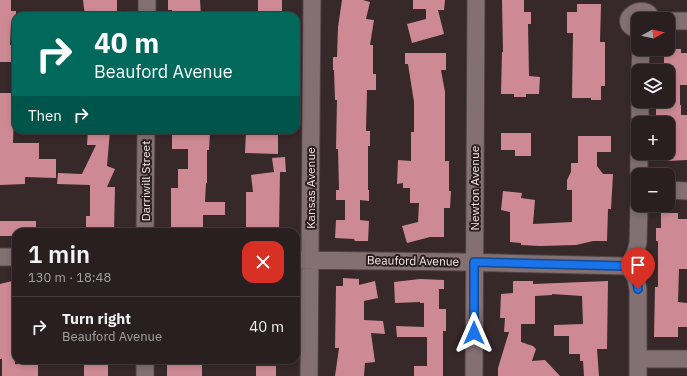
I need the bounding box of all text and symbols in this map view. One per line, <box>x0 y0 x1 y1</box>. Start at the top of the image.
north arrow <box>631 12 675 56</box>
map controls <box>631 12 675 212</box>
text: 40 m <box>94 24 159 61</box>
icon: right <box>28 28 80 80</box>
text: Beauford Avenue <box>94 60 233 83</box>
button: layers <box>631 64 675 108</box>
icon: right <box>70 104 92 126</box>
text: Then <box>28 106 62 125</box>
button: + <box>631 116 675 160</box>
street label: Darriwill Street <box>138 141 153 221</box>
street label: Newton Avenue <box>467 145 482 230</box>
street label: Kansas Avenue <box>303 147 318 229</box>
button: − <box>631 168 675 212</box>
text: 1 min <box>28 238 90 270</box>
button: close <box>242 241 284 283</box>
pin <box>621 248 655 289</box>
street label: Beauford Avenue <box>367 252 460 269</box>
icon: arrive <box>627 254 649 276</box>
text: 130 m · 18:48 <box>28 269 111 286</box>
text: Turn right <box>62 309 131 328</box>
position arrow <box>453 312 495 354</box>
icon: right <box>28 316 50 338</box>
text: 40 m <box>249 317 284 336</box>
text: Beauford Avenue <box>62 328 162 345</box>

